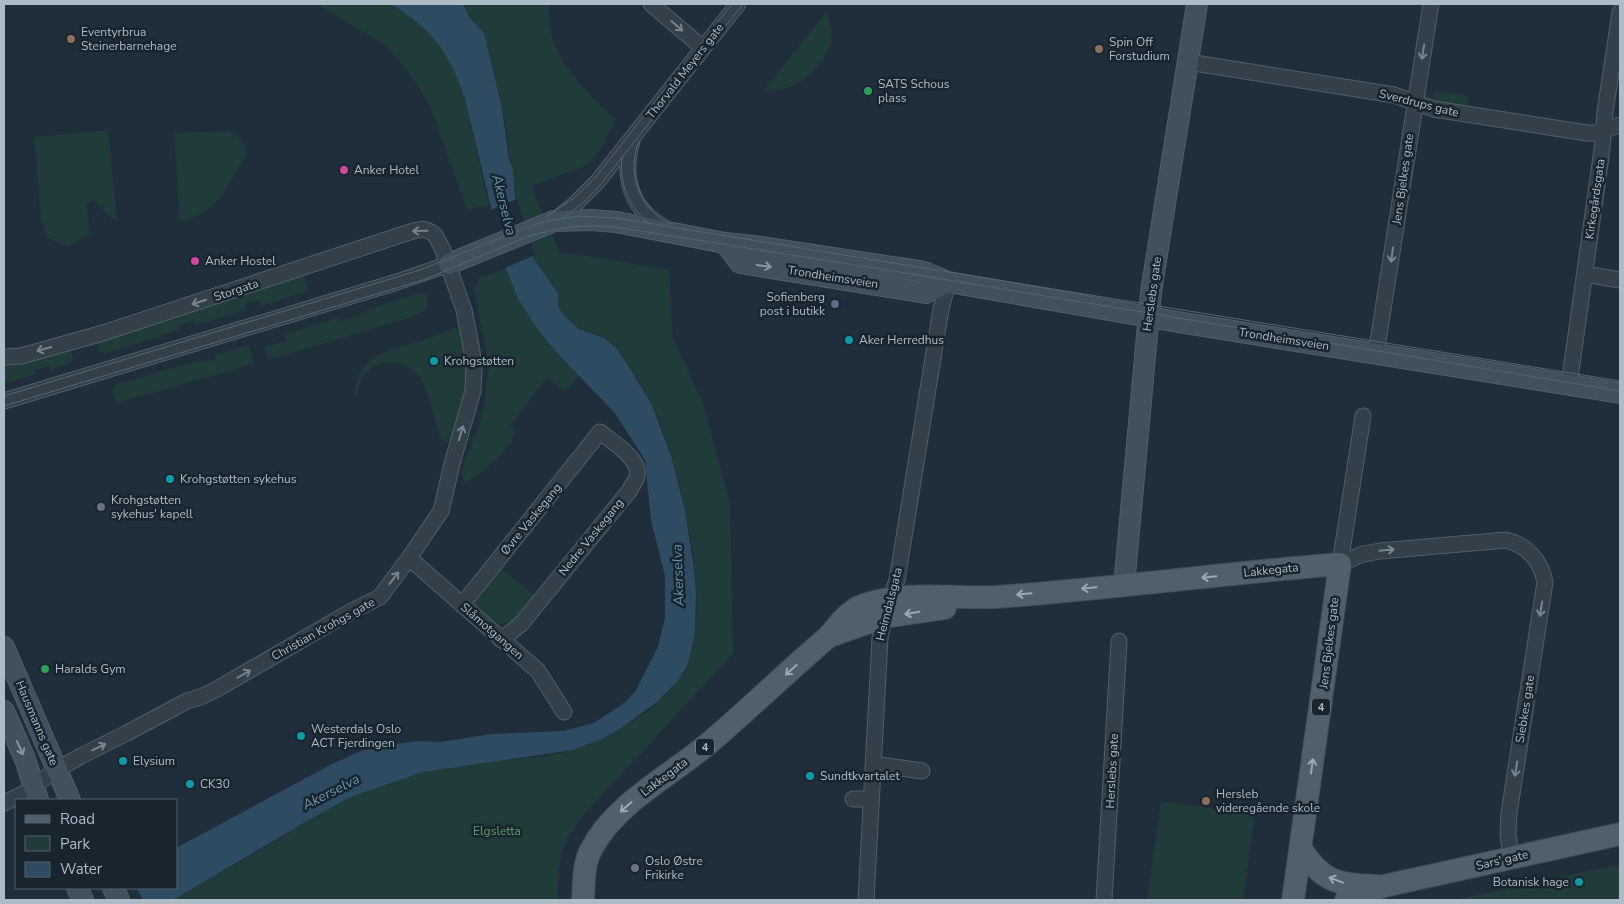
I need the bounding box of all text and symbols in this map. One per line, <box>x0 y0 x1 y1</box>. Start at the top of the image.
street label: Thorvald Meyers gate <box>643 20 727 122</box>
one-way arrow <box>670 20 683 31</box>
place label: Eventyrbrua Steinerbarnehage <box>81 24 177 54</box>
marker: Eventyrbrua Steinerbarnehage <box>65 33 77 45</box>
place label: Spin Off Forstudium <box>1109 34 1170 64</box>
marker: Spin Off Forstudium <box>1093 43 1105 55</box>
one-way arrow <box>1417 43 1427 59</box>
place label: SATS Schous plass <box>878 76 950 106</box>
marker: SATS Schous plass <box>862 85 874 97</box>
street label: Sverdrups gate <box>1377 85 1461 121</box>
street label: Jens Bjelkes gate <box>1389 132 1417 227</box>
street label: Kirkegårdsgata <box>1581 158 1609 240</box>
place label: Anker Hotel <box>354 162 419 178</box>
marker: Anker Hotel <box>338 164 350 176</box>
water label: Akerselva <box>487 172 521 237</box>
one-way arrow <box>412 226 428 236</box>
one-way arrow <box>1386 247 1396 263</box>
place label: Anker Hostel <box>205 253 276 269</box>
marker: Anker Hostel <box>189 255 201 267</box>
street label: Herslebs gate <box>1139 256 1165 332</box>
one-way arrow <box>756 261 772 271</box>
street label: Trondheimsveien <box>787 262 879 292</box>
street label: Storgata <box>211 275 261 305</box>
place label: Sofienberg post i butikk <box>760 289 826 319</box>
one-way arrow <box>191 297 207 307</box>
marker: Sofienberg post i butikk <box>829 298 841 310</box>
street label: Trondheimsveien <box>1238 324 1330 354</box>
place label: Aker Herredhus <box>859 332 944 348</box>
marker: Aker Herredhus <box>843 334 855 346</box>
one-way arrow <box>36 345 52 355</box>
place label: Krohgstøtten <box>444 353 514 369</box>
marker: Krohgstøtten <box>428 355 440 367</box>
one-way arrow <box>457 425 467 441</box>
place label: Krohgstøtten sykehus <box>180 471 297 487</box>
marker: Krohgstøtten sykehus <box>164 473 176 485</box>
street label: Øvre Vaskegang <box>497 480 565 558</box>
place label: Krohgstøtten sykehus' kapell <box>111 492 193 522</box>
street label: Nedre Vaskegang <box>555 495 627 579</box>
marker: Krohgstøtten sykehus' kapell <box>95 501 107 513</box>
water label: Akerselva <box>667 544 689 607</box>
one-way arrow <box>1378 545 1394 555</box>
street label: Lakkegata <box>1243 559 1299 581</box>
street label: Heimdalsgata <box>872 566 906 642</box>
one-way arrow <box>389 571 399 585</box>
one-way arrow <box>1201 572 1217 582</box>
one-way arrow <box>1081 584 1097 593</box>
one-way arrow <box>1016 589 1032 599</box>
street label: Christian Krohgs gate <box>268 594 378 664</box>
street label: Jens Bjelkes gate <box>1315 596 1343 691</box>
street label: Slåmotgangen <box>457 599 527 663</box>
one-way arrow <box>1536 600 1546 616</box>
one-way arrow <box>905 608 921 618</box>
place label: Haralds Gym <box>55 661 126 677</box>
marker: Haralds Gym <box>39 663 51 675</box>
one-way arrow <box>785 664 798 675</box>
one-way arrow <box>236 668 250 678</box>
street label: Siebkes gate <box>1512 674 1538 744</box>
street label: Hausmanns gate <box>12 678 62 768</box>
road number: 4 <box>1312 699 1330 716</box>
place label: Westerdals Oslo ACT Fjerdingen <box>311 721 402 751</box>
marker: Westerdals Oslo ACT Fjerdingen <box>295 730 307 742</box>
street label: Herslebs gate <box>1102 733 1122 809</box>
road number: 4 <box>696 739 714 756</box>
one-way arrow <box>16 740 26 755</box>
one-way arrow <box>91 742 106 751</box>
place label: Elysium <box>133 753 175 769</box>
street label: Lakkegata <box>637 754 691 800</box>
marker: Elysium <box>117 755 129 767</box>
one-way arrow <box>1308 759 1318 775</box>
one-way arrow <box>1510 761 1520 777</box>
place label: Sundtkvartalet <box>820 768 900 784</box>
water label: Akerselva <box>298 769 363 815</box>
marker: Sundtkvartalet <box>804 770 816 782</box>
place label: CK30 <box>200 776 230 792</box>
marker: CK30 <box>184 778 196 790</box>
place label: Hersleb videregående skole <box>1216 786 1320 816</box>
marker: Hersleb videregående skole <box>1200 795 1212 807</box>
legend <box>15 799 178 889</box>
one-way arrow <box>620 802 633 813</box>
text: Road <box>60 809 95 829</box>
park label: Elgsletta <box>473 823 521 839</box>
text: Park <box>60 834 90 854</box>
street label: Sars' gate <box>1474 846 1530 874</box>
place label: Oslo Østre Frikirke <box>645 853 703 883</box>
text: Water <box>60 859 103 879</box>
marker: Oslo Østre Frikirke <box>629 862 641 874</box>
place label: Botanisk hage <box>1493 874 1569 890</box>
one-way arrow <box>1329 875 1344 884</box>
marker: Botanisk hage <box>1573 876 1585 888</box>

